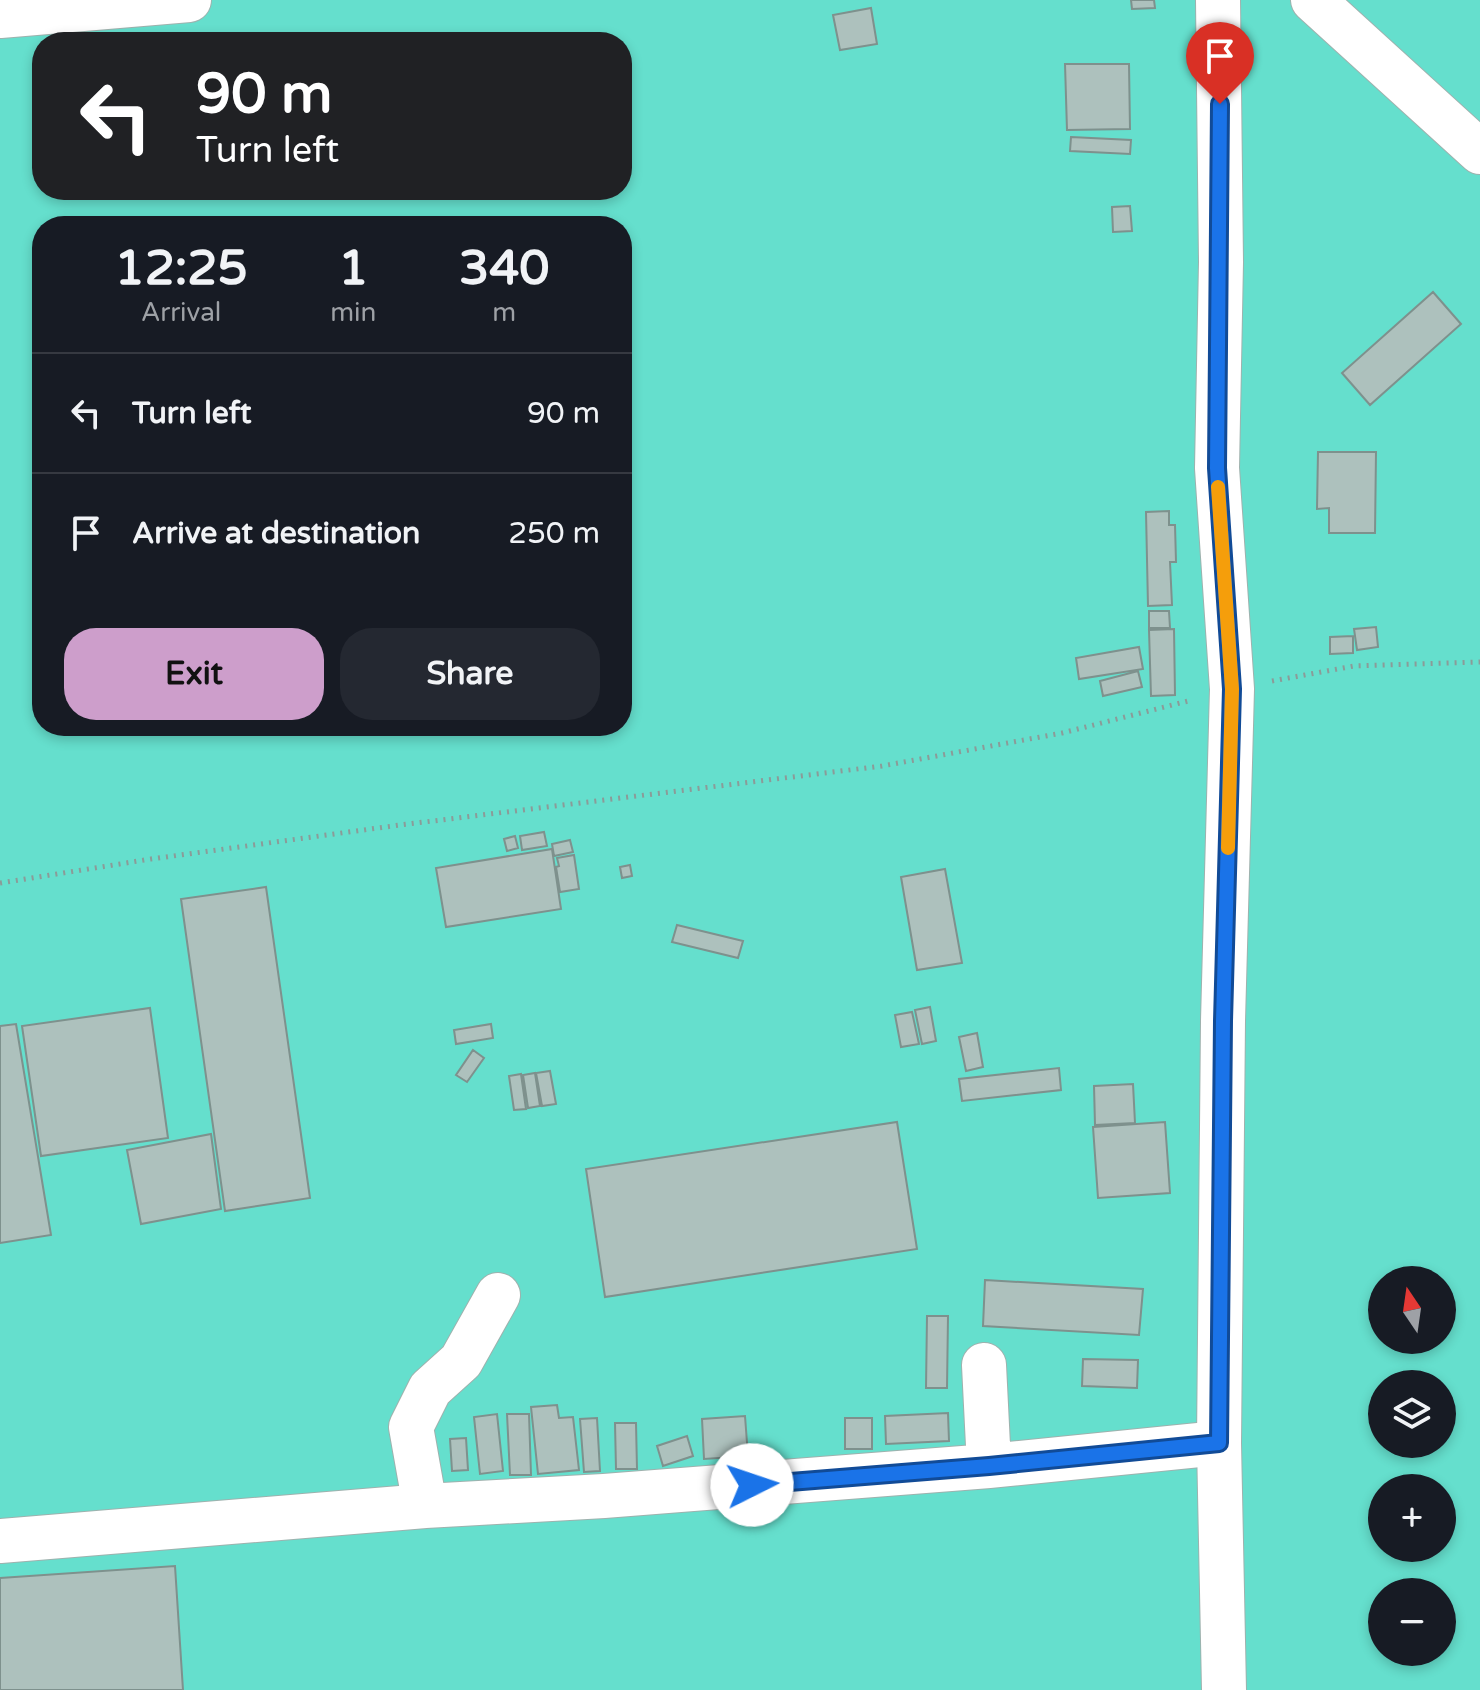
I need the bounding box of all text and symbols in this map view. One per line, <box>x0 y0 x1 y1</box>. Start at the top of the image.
pin <box>1186 22 1254 104</box>
icon: arrive <box>1198 34 1242 78</box>
text: 90 m <box>196 61 332 128</box>
icon: left <box>64 64 168 168</box>
text: Turn left <box>196 129 339 172</box>
text: 12:25 <box>115 240 248 298</box>
text: 1 <box>338 240 368 298</box>
text: 340 <box>459 240 549 298</box>
text: Arrival <box>141 297 221 328</box>
text: min <box>330 297 376 328</box>
text: m <box>492 297 516 328</box>
icon: left <box>64 391 108 435</box>
text: Turn left <box>132 395 251 432</box>
text: 90 m <box>527 395 600 432</box>
icon: arrive <box>64 511 108 555</box>
text: Arrive at destination <box>132 515 420 552</box>
text: 250 m <box>508 515 600 552</box>
button: Exit <box>64 628 324 720</box>
button: Share <box>340 628 600 720</box>
north arrow <box>1368 1266 1456 1354</box>
map controls <box>1368 1266 1456 1666</box>
button: layers <box>1368 1370 1456 1458</box>
position arrow <box>710 1443 794 1527</box>
button: + <box>1368 1474 1456 1562</box>
button: − <box>1368 1578 1456 1666</box>

